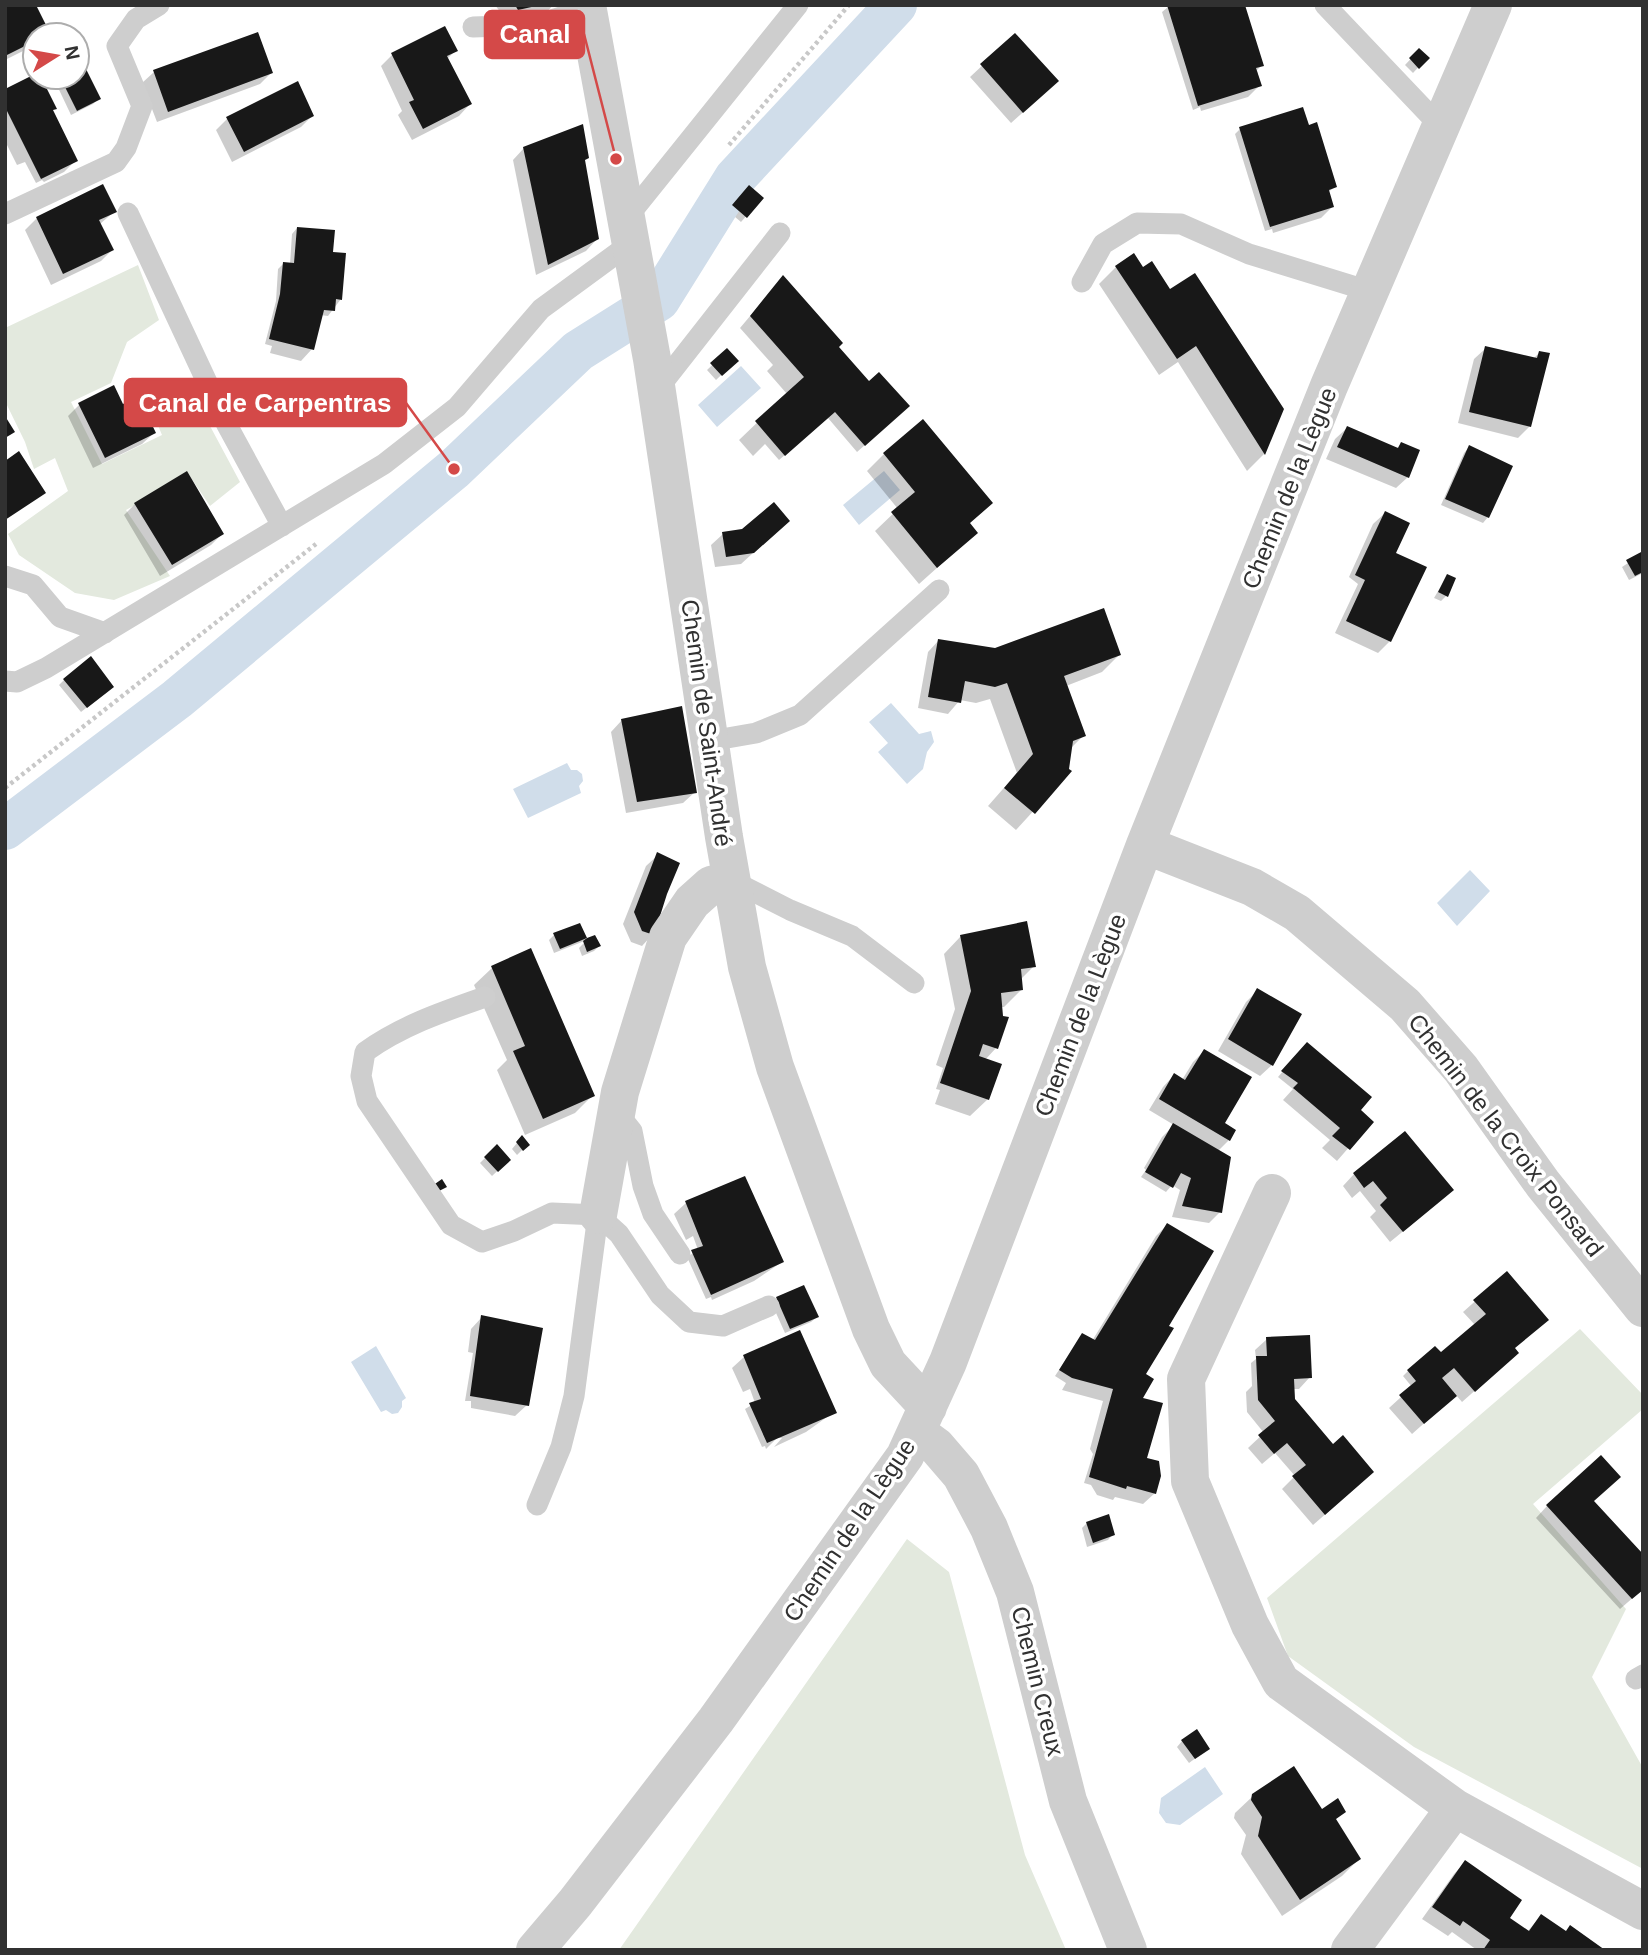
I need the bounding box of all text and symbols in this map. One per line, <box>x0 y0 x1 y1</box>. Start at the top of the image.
callout: Canal <box>485 11 584 58</box>
text: Canal <box>500 19 570 49</box>
north arrow <box>21 21 91 91</box>
text: N <box>61 44 84 62</box>
callout: Canal de Carpentras <box>125 379 406 426</box>
street label: Chemin de la Lègue <box>1236 383 1342 593</box>
text: Canal de Carpentras <box>139 388 391 418</box>
street label: Chemin de Saint-André <box>676 598 738 848</box>
street label: Chemin de la Lègue <box>1029 910 1131 1120</box>
street label: Chemin de la Croix Ponsard <box>1403 1008 1609 1262</box>
street label: Chemin de la Lègue <box>778 1433 920 1627</box>
street label: Chemin Creux <box>1006 1603 1070 1759</box>

